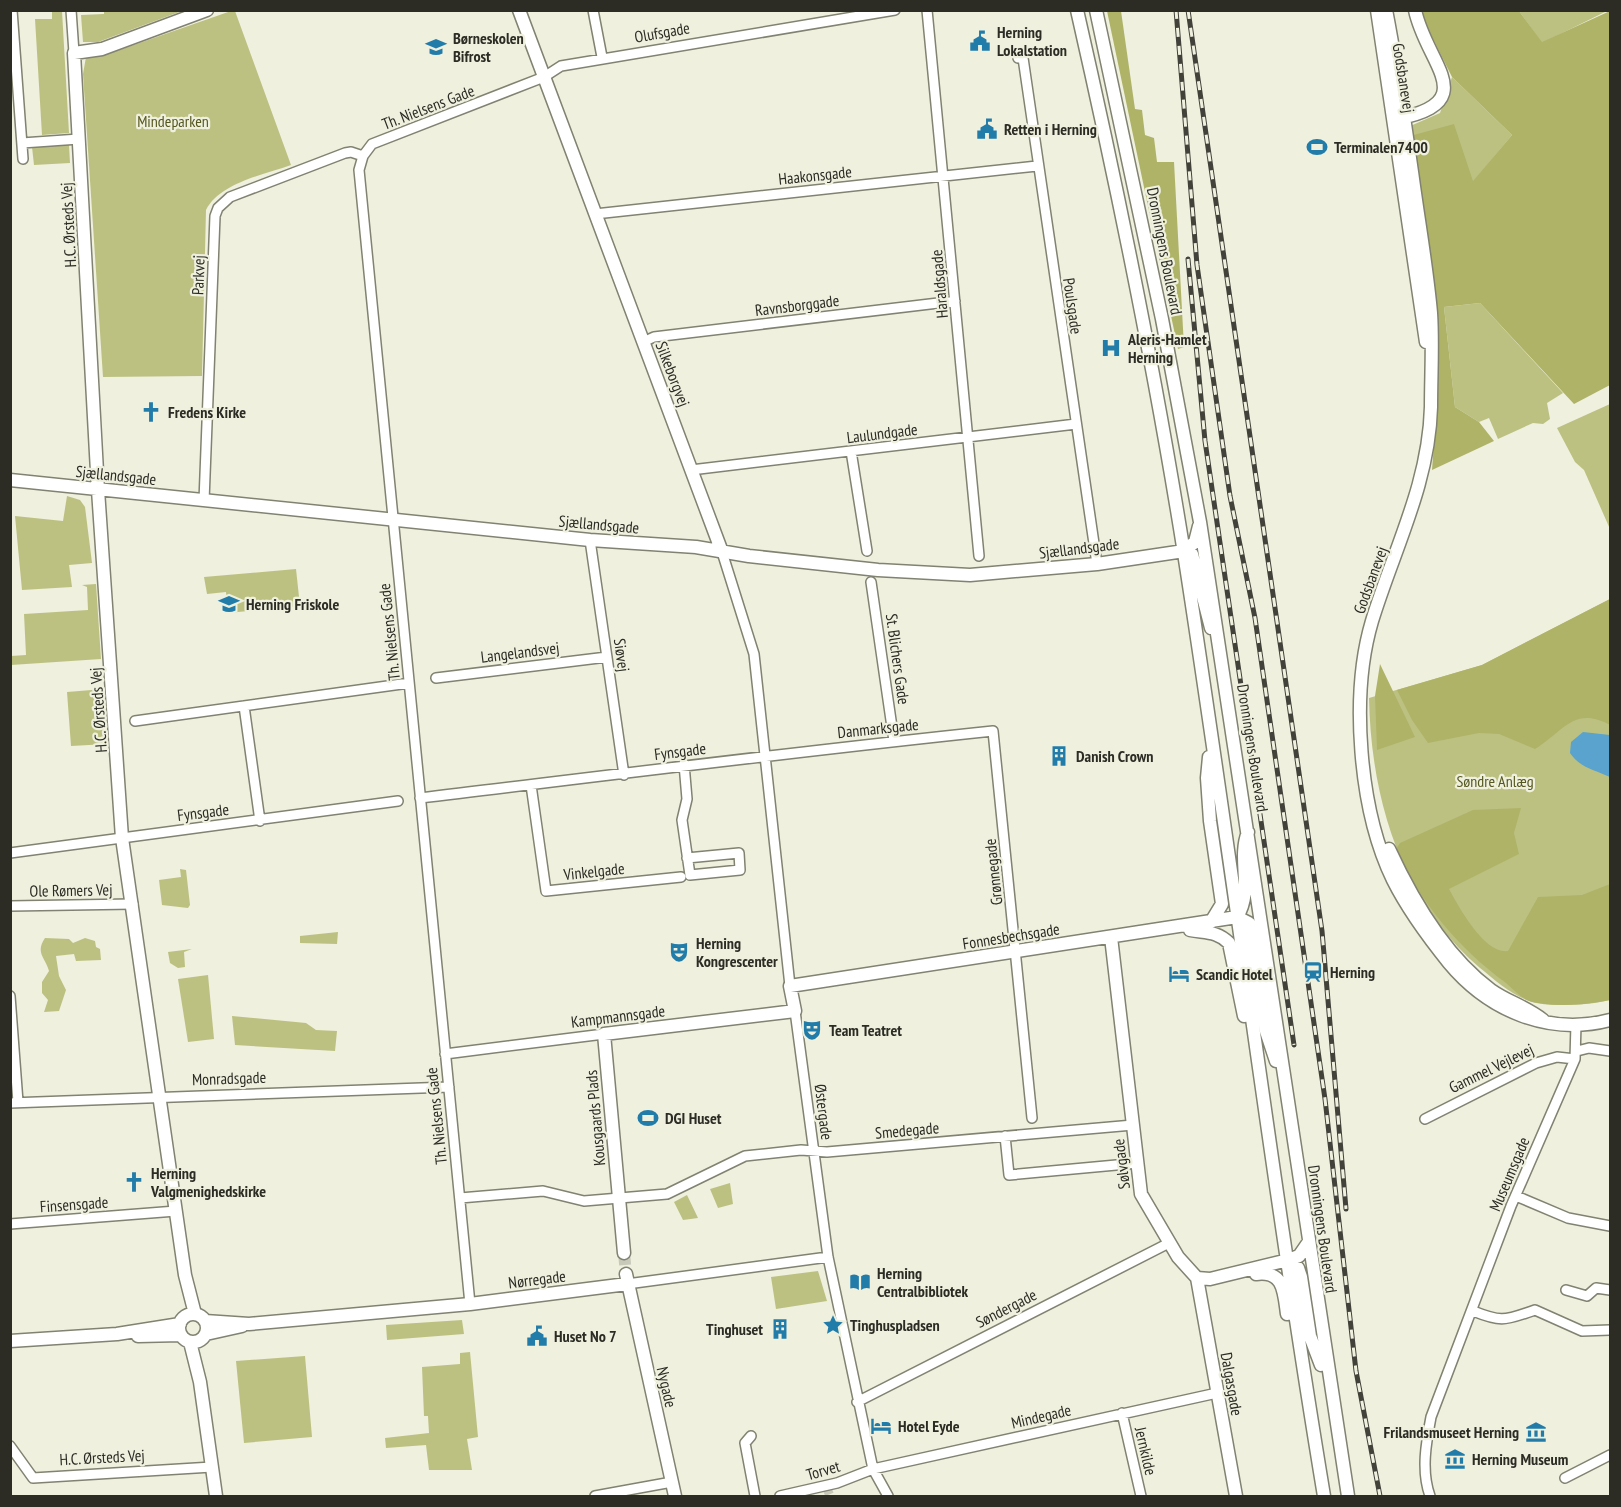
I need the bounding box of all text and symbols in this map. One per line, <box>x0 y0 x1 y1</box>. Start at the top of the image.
street label: Olufsgade <box>633 17 691 47</box>
place label: Herning Lokalstation <box>997 22 1067 60</box>
place label: Børneskolen Bifrost <box>453 28 524 66</box>
public building icon: Herning Lokalstation <box>968 29 992 53</box>
school or university icon: Børneskolen Bifrost <box>424 35 448 59</box>
street label: Godsbanevej <box>1389 42 1419 114</box>
street label: Th. Nielsens Gade <box>379 80 477 134</box>
park label: Mindeparken <box>137 111 209 131</box>
public building icon: Retten i Herning <box>975 117 999 141</box>
place label: Retten i Herning <box>1004 119 1097 139</box>
sports icon: Terminalen7400 <box>1305 135 1329 159</box>
place label: Terminalen7400 <box>1334 137 1428 157</box>
street label: Haakonsgade <box>777 161 853 189</box>
street label: H.C. Ørsteds Vej <box>56 182 80 268</box>
street label: Dronningens Boulevard <box>1143 186 1187 316</box>
street label: Haraldsgade <box>926 249 952 319</box>
street label: Parkvej <box>187 255 209 295</box>
street label: Poulsgade <box>1059 277 1087 335</box>
street label: Ravnsborggade <box>754 290 840 320</box>
place label: Aleris-Hamlet Herning <box>1127 329 1207 367</box>
hospital icon: Aleris-Hamlet Herning <box>1099 336 1123 360</box>
street label: Silkeborgvej <box>651 339 695 409</box>
church icon: Fredens Kirke <box>139 400 163 424</box>
place label: Fredens Kirke <box>168 402 246 422</box>
street label: Laulundgade <box>845 419 919 447</box>
street label: Sjællandsgade <box>75 461 157 489</box>
street label: Sjællandsgade <box>558 511 640 537</box>
street label: Sjællandsgade <box>1038 533 1120 563</box>
street label: Godsbanevej <box>1349 544 1391 616</box>
street label: Th. Nielsens Gade <box>374 582 404 682</box>
school or university icon: Herning Friskole <box>217 592 241 616</box>
place label: Herning Friskole <box>246 594 339 614</box>
street label: St. Blichers Gade <box>882 612 914 706</box>
street label: Langelandsvej <box>480 637 560 667</box>
street label: Siøvej <box>610 637 634 673</box>
street label: H.C. Ørsteds Vej <box>85 667 111 753</box>
street label: Dronningens Boulevard <box>1233 683 1273 813</box>
street label: Danmarksgade <box>836 714 920 742</box>
street label: Fynsgade <box>653 738 707 764</box>
building icon: Danish Crown <box>1047 744 1071 768</box>
place label: Danish Crown <box>1076 746 1153 766</box>
park label: Søndre Anlæg <box>1456 771 1534 791</box>
street label: Fynsgade <box>176 799 230 825</box>
street label: Grønnegade <box>980 838 1006 906</box>
street label: Vinkelgade <box>562 858 625 884</box>
street label: Ole Rømers Vej <box>29 879 113 901</box>
street label: Fonnesbechsgade <box>961 918 1061 954</box>
place label: Herning Kongrescenter <box>696 933 778 971</box>
theatre icon: Herning Kongrescenter <box>667 940 691 964</box>
station icon: Herning <box>1301 960 1325 984</box>
hotel icon: Scandic Hotel <box>1167 962 1191 986</box>
place label: Herning <box>1330 962 1375 982</box>
place label: Scandic Hotel <box>1196 964 1273 984</box>
street label: Kampmannsgade <box>570 1000 666 1032</box>
theatre icon: Team Teatret <box>800 1018 824 1042</box>
place label: Team Teatret <box>829 1020 902 1040</box>
street label: Gammel Vejlevej <box>1446 1039 1536 1097</box>
street label: Th. Nielsens Gade <box>421 1066 451 1166</box>
street label: Monradsgade <box>192 1067 266 1089</box>
street label: Kousgaards Plads <box>581 1069 609 1167</box>
street label: Østergade <box>811 1083 837 1141</box>
sports icon: DGI Huset <box>636 1106 660 1130</box>
place label: DGI Huset <box>665 1108 722 1128</box>
street label: Smedegade <box>874 1117 940 1143</box>
street label: Museumsgade <box>1484 1134 1534 1214</box>
street label: Sølvgade <box>1108 1138 1134 1190</box>
place label: Herning Valgmenighedskirke <box>150 1163 266 1201</box>
street label: Dronningens Boulevard <box>1304 1164 1342 1294</box>
church icon: Herning Valgmenighedskirke <box>122 1170 146 1194</box>
street label: Finsensgade <box>39 1192 109 1216</box>
place label: Herning Centralbibliotek <box>877 1263 969 1301</box>
street label: Nørregade <box>507 1266 567 1292</box>
library icon: Herning Centralbibliotek <box>848 1270 872 1294</box>
street label: Søndergade <box>972 1284 1040 1332</box>
place icon: Tinghuspladsen <box>821 1313 845 1337</box>
place label: Tinghuspladsen <box>850 1315 940 1335</box>
building icon: Tinghuset <box>768 1317 792 1341</box>
place label: Tinghuset <box>706 1319 763 1339</box>
public building icon: Huset No 7 <box>525 1324 549 1348</box>
place label: Huset No 7 <box>554 1326 617 1346</box>
street label: Dalgasgade <box>1217 1351 1247 1417</box>
street label: Nygade <box>653 1365 681 1409</box>
street label: Mindegade <box>1009 1399 1073 1433</box>
hotel icon: Hotel Eyde <box>869 1414 893 1438</box>
place label: Hotel Eyde <box>898 1416 960 1436</box>
museum icon: Frilandsmuseet Herning <box>1524 1420 1548 1444</box>
place label: Frilandsmuseet Herning <box>1384 1422 1519 1442</box>
street label: Jernkilde <box>1131 1424 1161 1477</box>
street label: H.C. Ørsteds Vej <box>59 1445 145 1469</box>
museum icon: Herning Museum <box>1443 1447 1467 1471</box>
place label: Herning Museum <box>1472 1449 1568 1469</box>
street label: Torvet <box>804 1456 843 1484</box>

